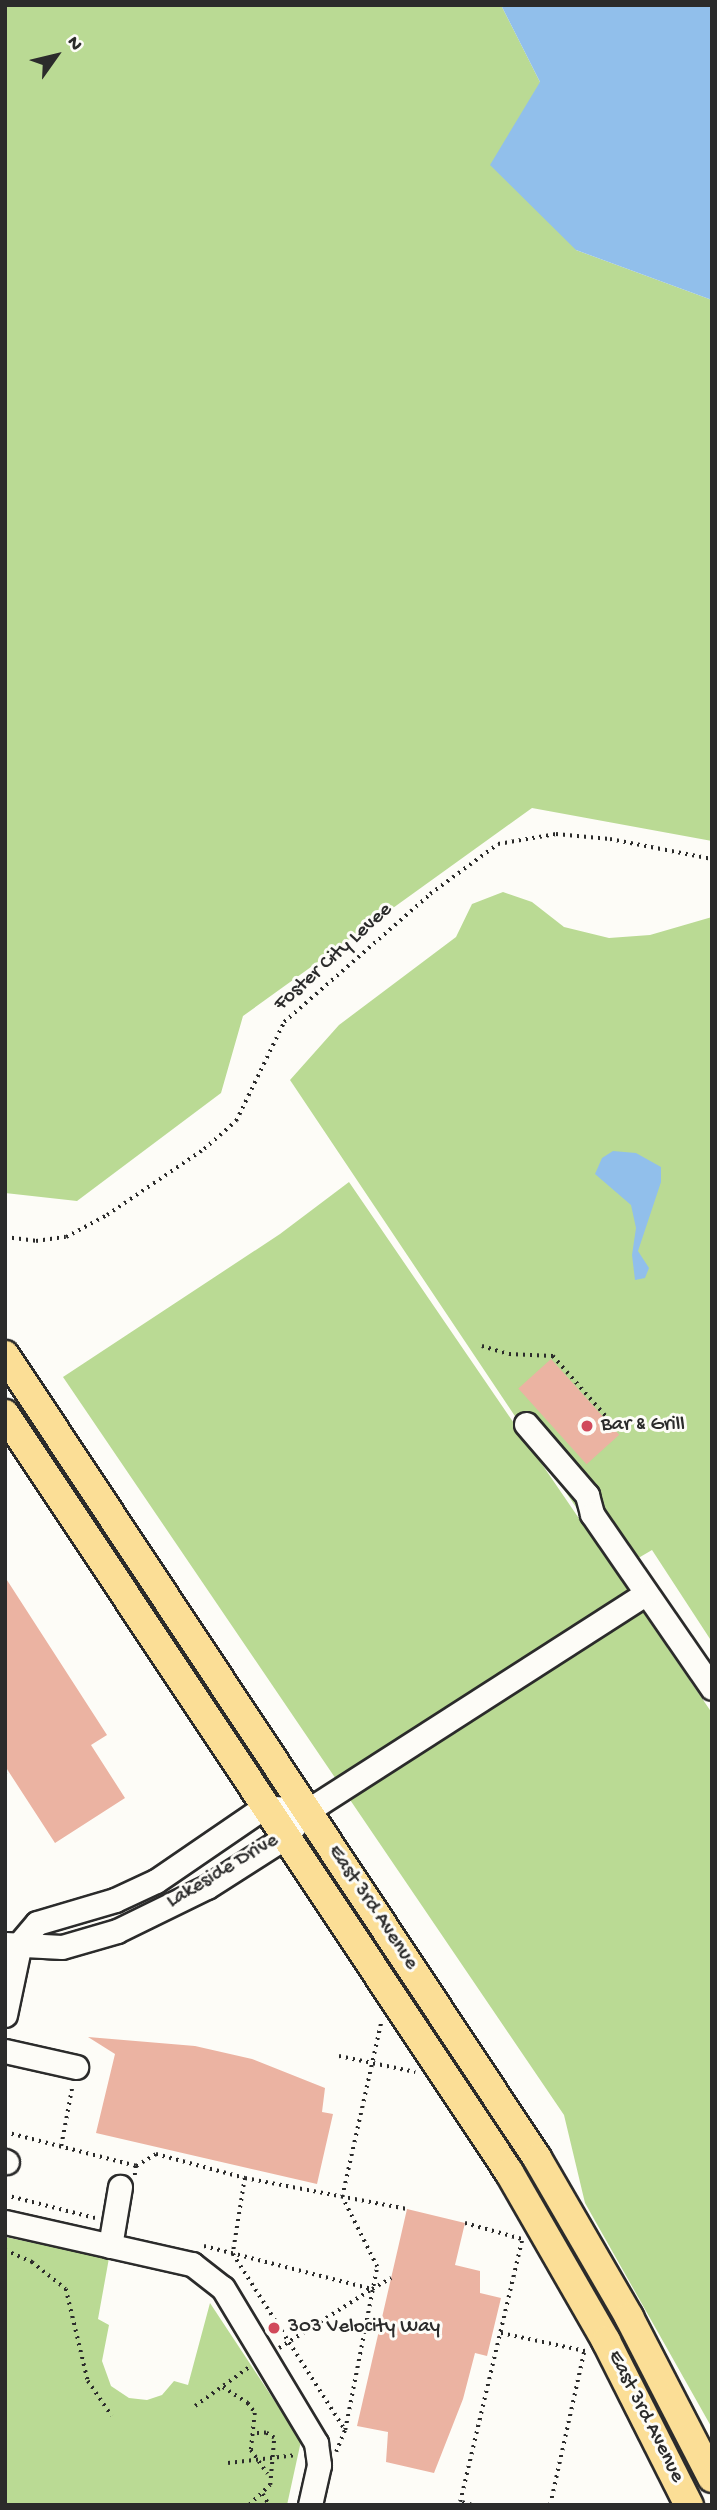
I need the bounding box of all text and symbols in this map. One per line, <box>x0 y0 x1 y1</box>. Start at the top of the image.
north arrow <box>21 21 91 91</box>
text: N <box>61 32 87 56</box>
street label: Foster City Levee <box>270 898 398 1018</box>
place label: Bar & Grill <box>601 1413 685 1439</box>
marker: Bar & Grill <box>579 1418 595 1434</box>
street label: Lakeside Drive <box>163 1829 283 1915</box>
street label: East 3rd Avenue <box>321 1841 423 1975</box>
place label: 303 Velocity Way <box>288 2315 440 2341</box>
marker: 303 Velocity Way <box>266 2320 282 2336</box>
street label: East 3rd Avenue <box>601 2347 689 2487</box>

